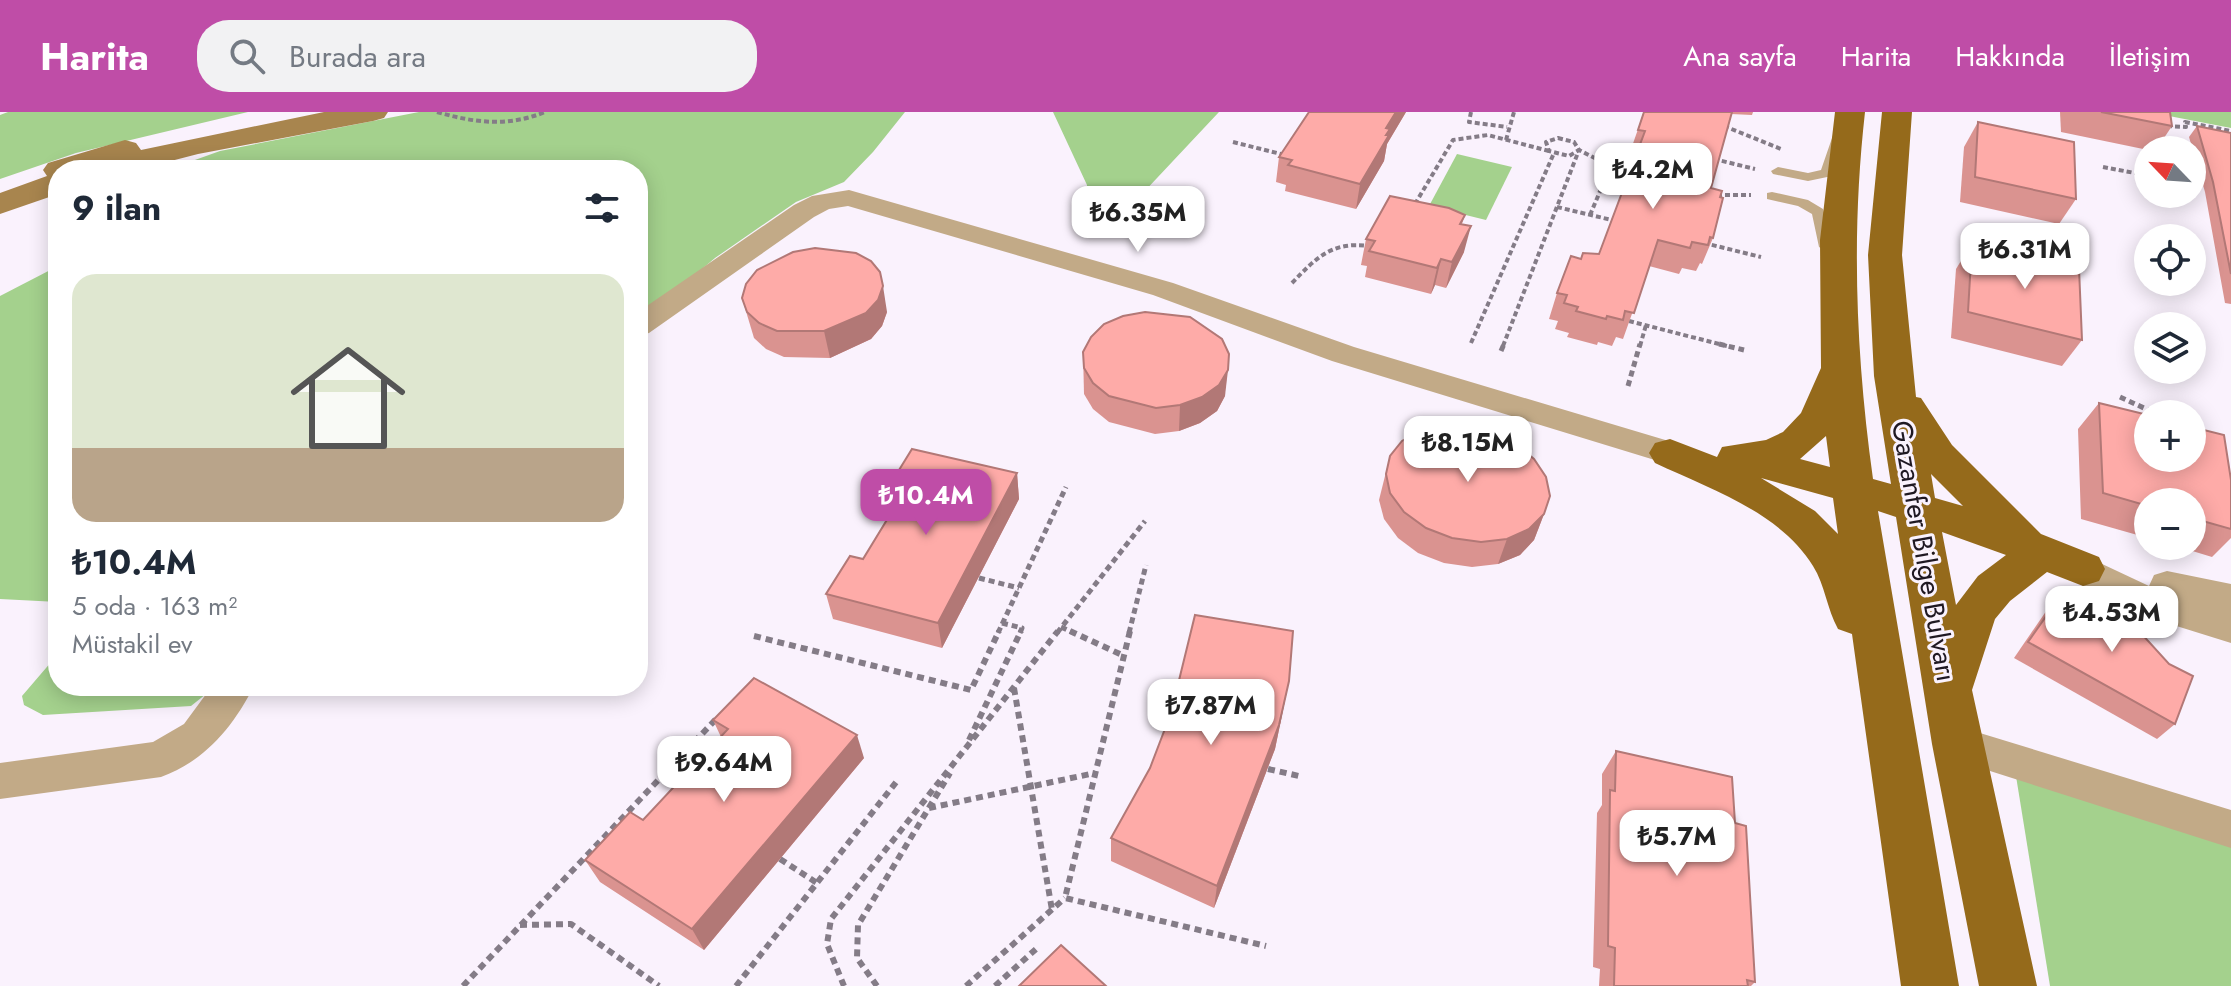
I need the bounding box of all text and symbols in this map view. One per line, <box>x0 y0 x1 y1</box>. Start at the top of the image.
search box <box>197 20 757 92</box>
text: Harita <box>40 29 149 84</box>
icon: search <box>225 34 269 78</box>
text: Burada ara <box>289 35 426 78</box>
text: Ana sayfa <box>1683 36 1797 77</box>
text: Harita <box>1841 36 1911 77</box>
text: Hakkında <box>1955 36 2065 77</box>
text: İletişim <box>2109 36 2191 77</box>
north arrow <box>2134 136 2206 208</box>
map controls <box>2134 136 2206 560</box>
pin: ₺4.2M <box>1597 143 1709 211</box>
text: ₺4.2M <box>1612 150 1694 188</box>
text: 9 ilan <box>72 184 161 233</box>
icon: filters <box>580 186 624 230</box>
pin: ₺6.35M <box>1073 186 1203 254</box>
text: ₺6.35M <box>1090 193 1186 231</box>
pin: ₺6.31M <box>1960 223 2090 291</box>
button: locate <box>2134 224 2206 296</box>
text: ₺6.31M <box>1978 230 2072 268</box>
button: layers <box>2134 312 2206 384</box>
icon: home <box>276 326 420 470</box>
button: + <box>2134 400 2206 472</box>
pin: ₺8.15M <box>1403 416 1533 484</box>
street label: Gazanfer Bilge Bulvarı <box>1881 417 1967 685</box>
text: ₺8.15M <box>1422 423 1514 461</box>
pin: ₺10.4M <box>861 469 991 537</box>
text: ₺10.4M <box>878 476 974 514</box>
button: − <box>2134 488 2206 560</box>
text: ₺10.4M <box>72 538 196 587</box>
pin: ₺4.53M <box>2047 586 2177 654</box>
text: 5 oda · 163 m² <box>72 587 237 625</box>
text: ₺4.53M <box>2063 593 2161 631</box>
text: Müstakil ev <box>72 625 192 663</box>
pin: ₺7.87M <box>1146 679 1276 747</box>
text: ₺7.87M <box>1165 686 1257 724</box>
pin: ₺9.64M <box>659 736 789 804</box>
text: ₺9.64M <box>675 743 773 781</box>
pin: ₺5.7M <box>1621 810 1733 878</box>
text: ₺5.7M <box>1638 817 1716 855</box>

